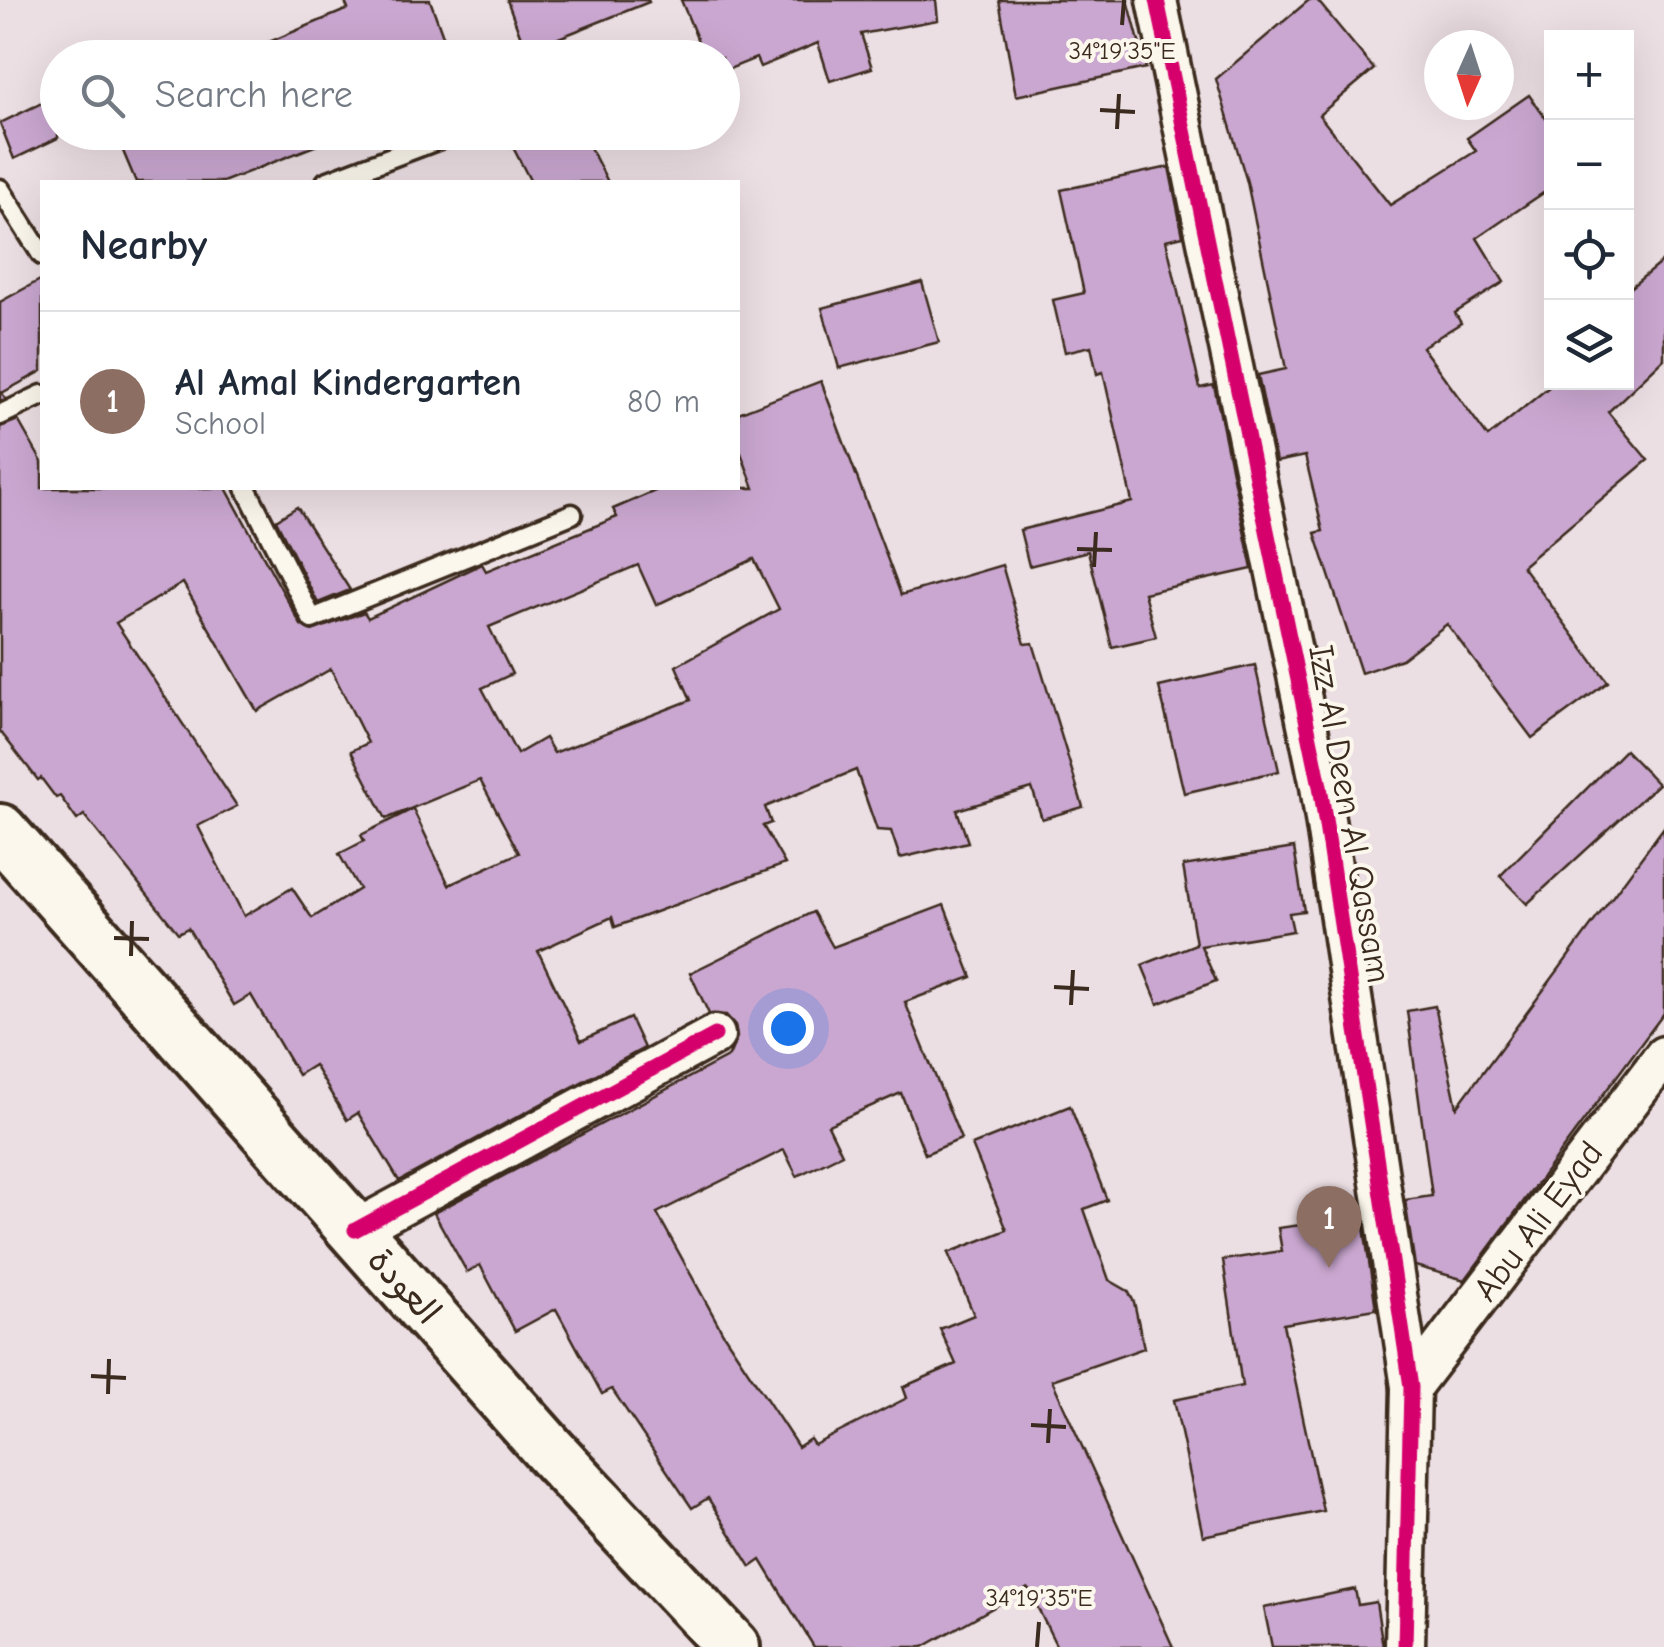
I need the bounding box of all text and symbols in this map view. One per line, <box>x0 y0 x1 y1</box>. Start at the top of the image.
north arrow <box>1424 30 1514 120</box>
map controls <box>1544 30 1634 390</box>
button: + <box>1544 30 1634 120</box>
text: 34°19'35"E <box>1068 36 1176 65</box>
search box <box>40 40 740 150</box>
icon: search <box>75 68 130 123</box>
text: Search here <box>155 73 353 117</box>
button: − <box>1544 120 1634 210</box>
button: locate <box>1544 210 1634 300</box>
text: Nearby <box>80 221 207 270</box>
button: layers <box>1544 300 1634 390</box>
text: Al Amal Kindergarten <box>175 361 522 405</box>
text: 1 <box>106 383 119 420</box>
text: 80 m <box>627 383 700 420</box>
text: School <box>175 405 266 442</box>
street label: Izz Al Deen Al Qassam <box>1300 642 1400 986</box>
your location <box>763 1003 814 1054</box>
street label: Abu Ali Eyad <box>1465 1133 1611 1309</box>
pin: 1 <box>1296 1186 1362 1268</box>
street label: العودة <box>358 1240 449 1334</box>
text: 34°19'35"E <box>985 1583 1093 1612</box>

